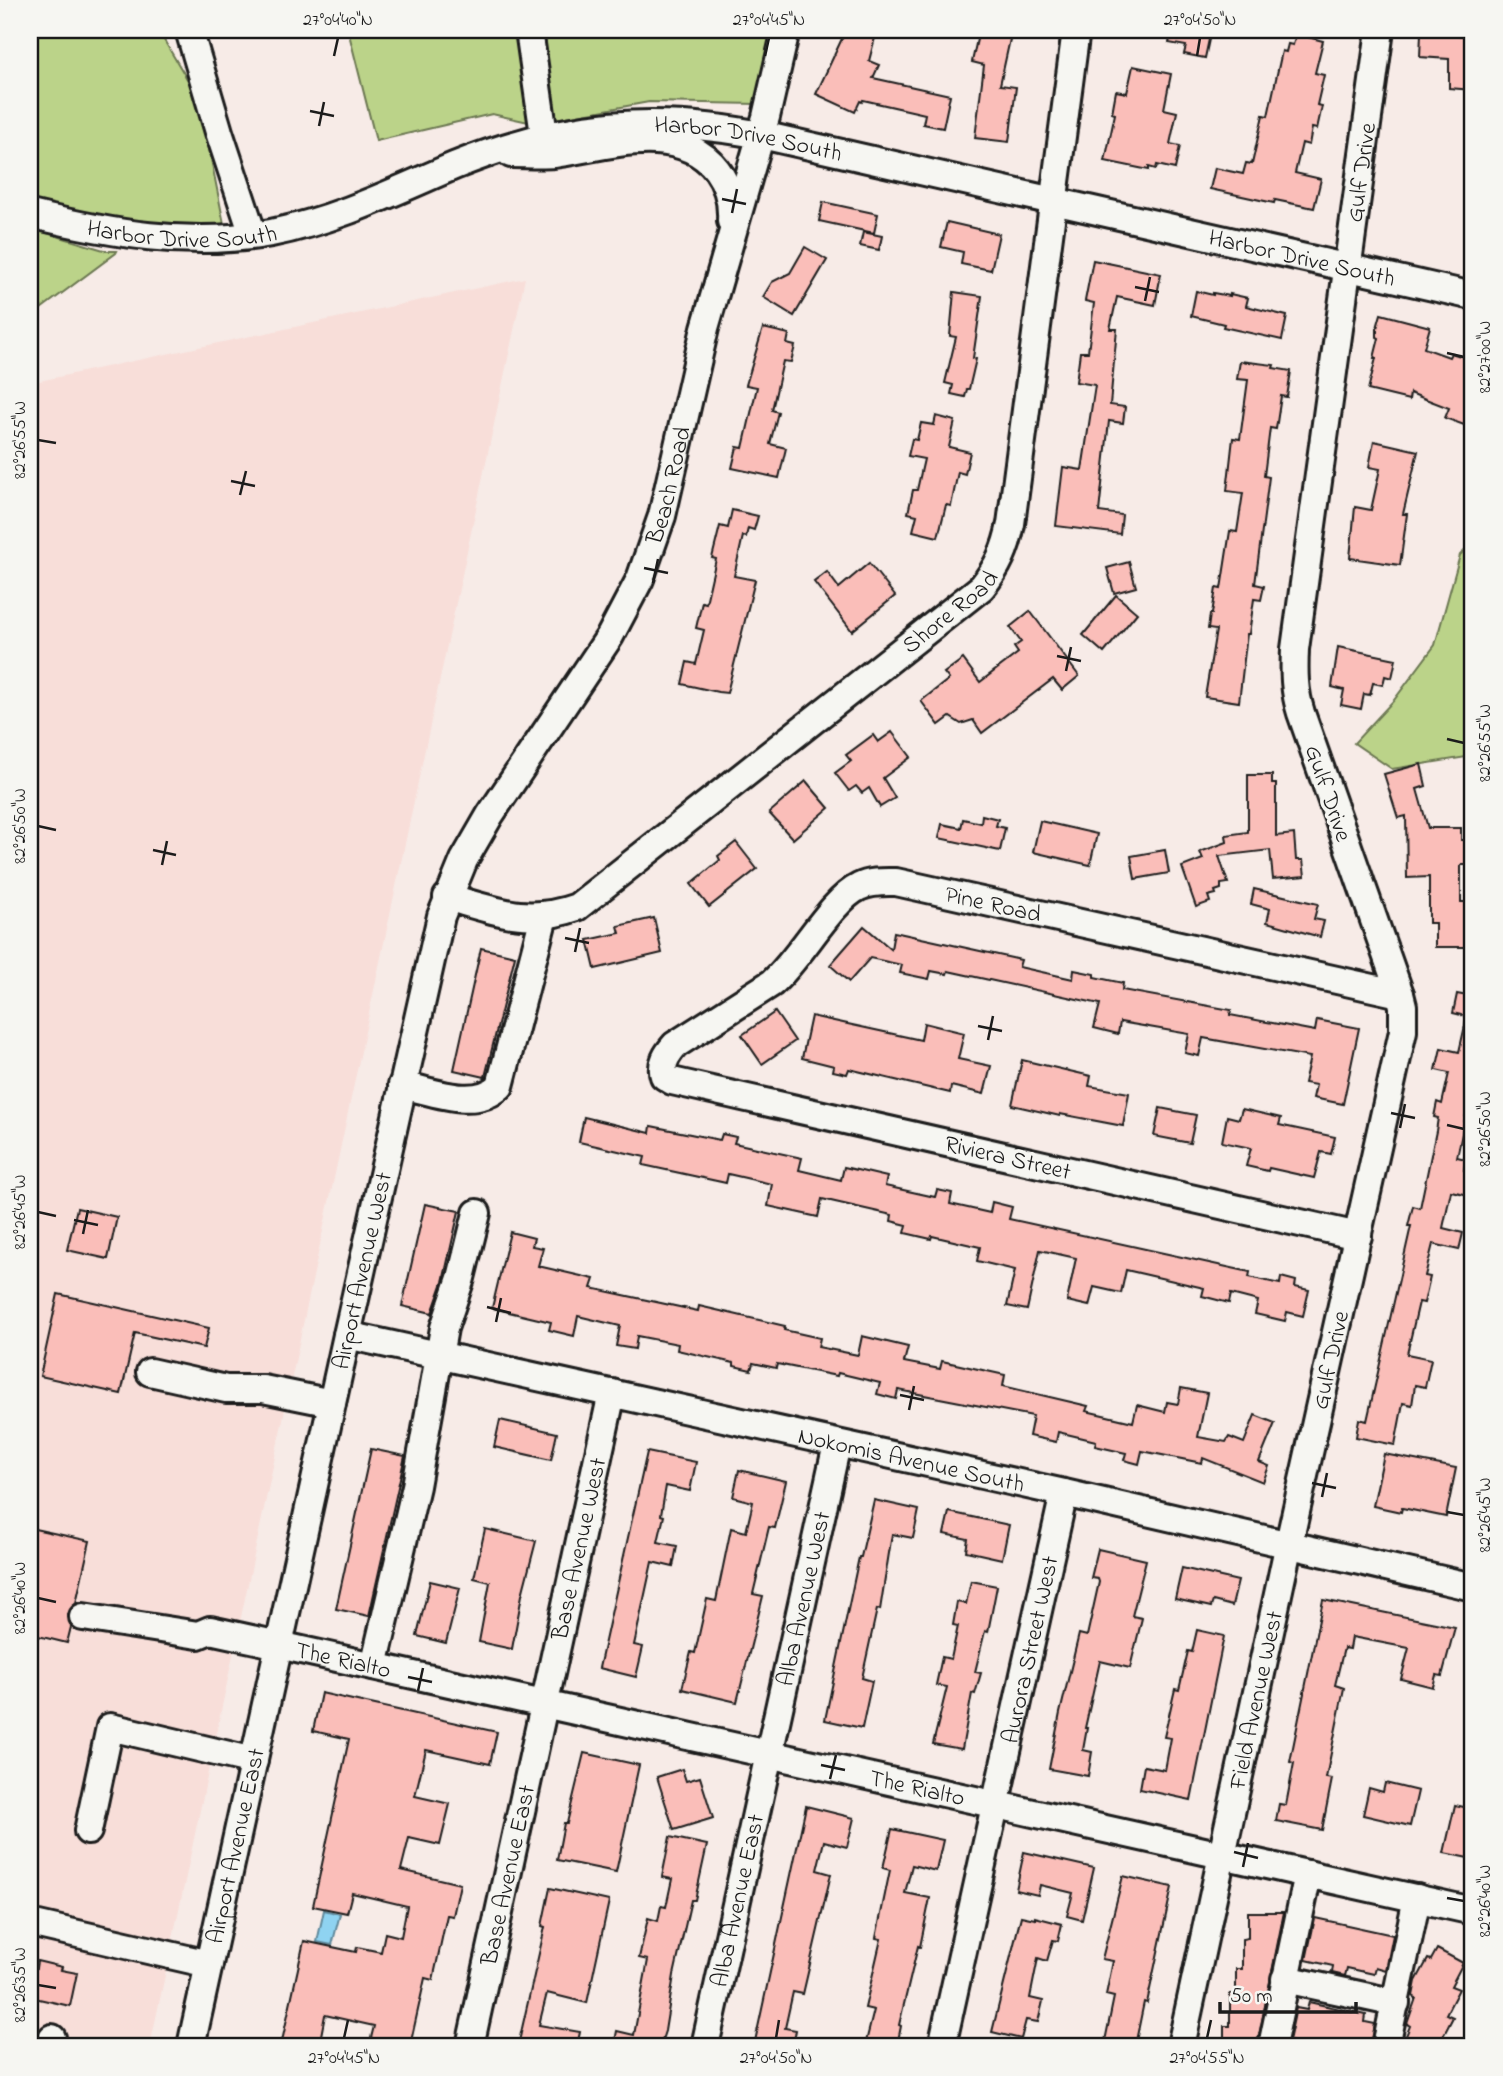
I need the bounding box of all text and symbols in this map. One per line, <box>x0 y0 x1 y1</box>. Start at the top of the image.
text: 27°04'40"N <box>303 8 373 34</box>
text: 27°04'45"N <box>733 8 805 34</box>
text: 27°04'50"N <box>1164 8 1236 34</box>
street label: Harbor Drive South <box>654 109 845 173</box>
street label: Gulf Drive <box>1339 121 1387 225</box>
street label: Harbor Drive South <box>84 212 280 259</box>
street label: Harbor Drive South <box>1205 222 1398 298</box>
text: 82°27'00"W <box>1473 321 1499 393</box>
text: 82°26'55"W <box>8 401 34 479</box>
street label: Beach Road <box>638 423 702 551</box>
street label: Shore Road <box>896 564 1009 664</box>
text: 82°26'55"W <box>1473 704 1499 782</box>
street label: Gulf Drive <box>1294 741 1360 847</box>
text: 82°26'50"W <box>8 788 34 864</box>
street label: Pine Road <box>941 878 1045 934</box>
text: 82°26'50"W <box>1473 1091 1499 1167</box>
street label: Riviera Street <box>941 1128 1074 1191</box>
street label: Airport Avenue West <box>325 1169 403 1373</box>
text: 82°26'45"W <box>8 1174 34 1250</box>
street label: Gulf Drive <box>1304 1308 1360 1413</box>
street label: Nokomis Avenue South <box>794 1420 1027 1504</box>
street label: Base Avenue West <box>544 1455 617 1645</box>
text: 82°26'45"W <box>1473 1477 1499 1553</box>
street label: Alba Avenue West <box>769 1508 842 1690</box>
street label: Aurora Street West <box>994 1553 1070 1747</box>
text: 82°26'40"W <box>8 1562 34 1634</box>
street label: Field Avenue West <box>1221 1608 1294 1794</box>
street label: The Rialto <box>292 1634 394 1689</box>
street label: Airport Avenue East <box>199 1745 276 1947</box>
street label: The Rialto <box>866 1762 968 1817</box>
street label: Base Avenue East <box>473 1782 546 1970</box>
street label: Alba Avenue East <box>703 1811 775 1991</box>
text: 82°26'40"W <box>1473 1865 1499 1937</box>
text: 82°26'35"W <box>8 1947 34 2023</box>
scale bar <box>1220 1971 1356 2015</box>
text: 50 m <box>1230 1982 1273 2012</box>
text: 27°04'45"N <box>308 2046 380 2072</box>
text: 27°04'50"N <box>740 2046 812 2072</box>
text: 27°04'55"N <box>1169 2046 1245 2072</box>

